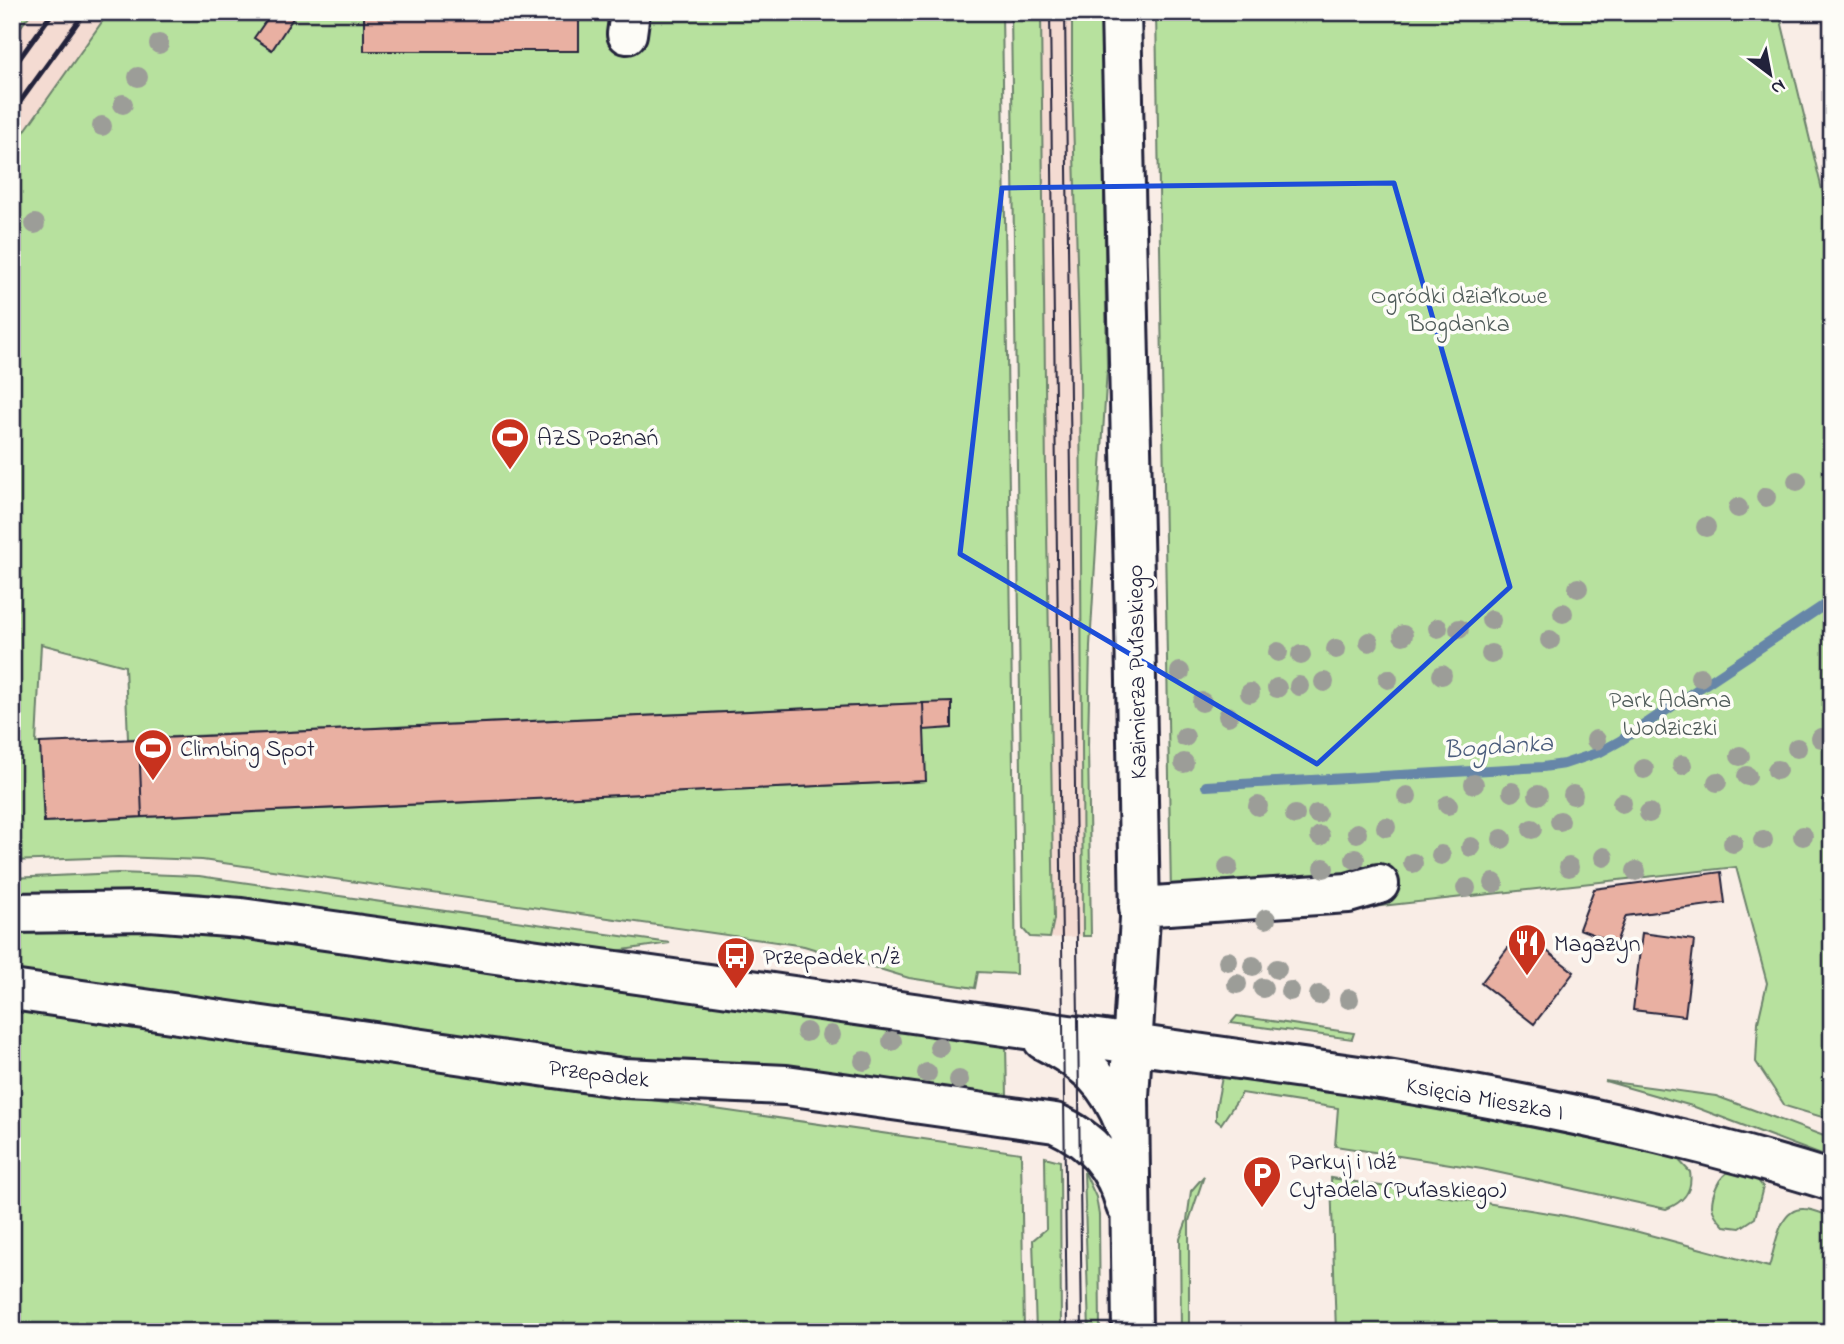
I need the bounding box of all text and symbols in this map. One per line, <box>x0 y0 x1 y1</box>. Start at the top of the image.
north arrow <box>1736 38 1806 108</box>
text: N <box>1765 71 1790 101</box>
park label: Ogródki działkowe Bogdanka <box>1371 280 1548 343</box>
sports icon: AZS Poznań <box>489 416 531 471</box>
place label: AZS Poznań <box>537 422 658 457</box>
street label: Kazimierza Pułaskiego <box>1119 564 1158 780</box>
park label: Park Adama Wodziczki <box>1609 684 1731 747</box>
water label: Bogdanka <box>1442 725 1555 771</box>
sports icon: Climbing Spot <box>132 727 174 782</box>
place label: Climbing Spot <box>180 733 315 768</box>
restaurant icon: Magazyn <box>1506 922 1548 977</box>
place label: Magazyn <box>1554 928 1641 964</box>
bus stop icon: Przepadek n/ż <box>715 935 757 990</box>
place label: Przepadek n/ż <box>763 941 901 976</box>
street label: Przepadek <box>546 1052 652 1099</box>
street label: Księcia Mieszka I <box>1403 1069 1566 1132</box>
place label: Parkuj i Idź Cytadela (Pułaskiego) <box>1289 1146 1507 1210</box>
parking icon: Parkuj i Idź Cytadela (Pułaskiego) <box>1241 1154 1283 1209</box>

